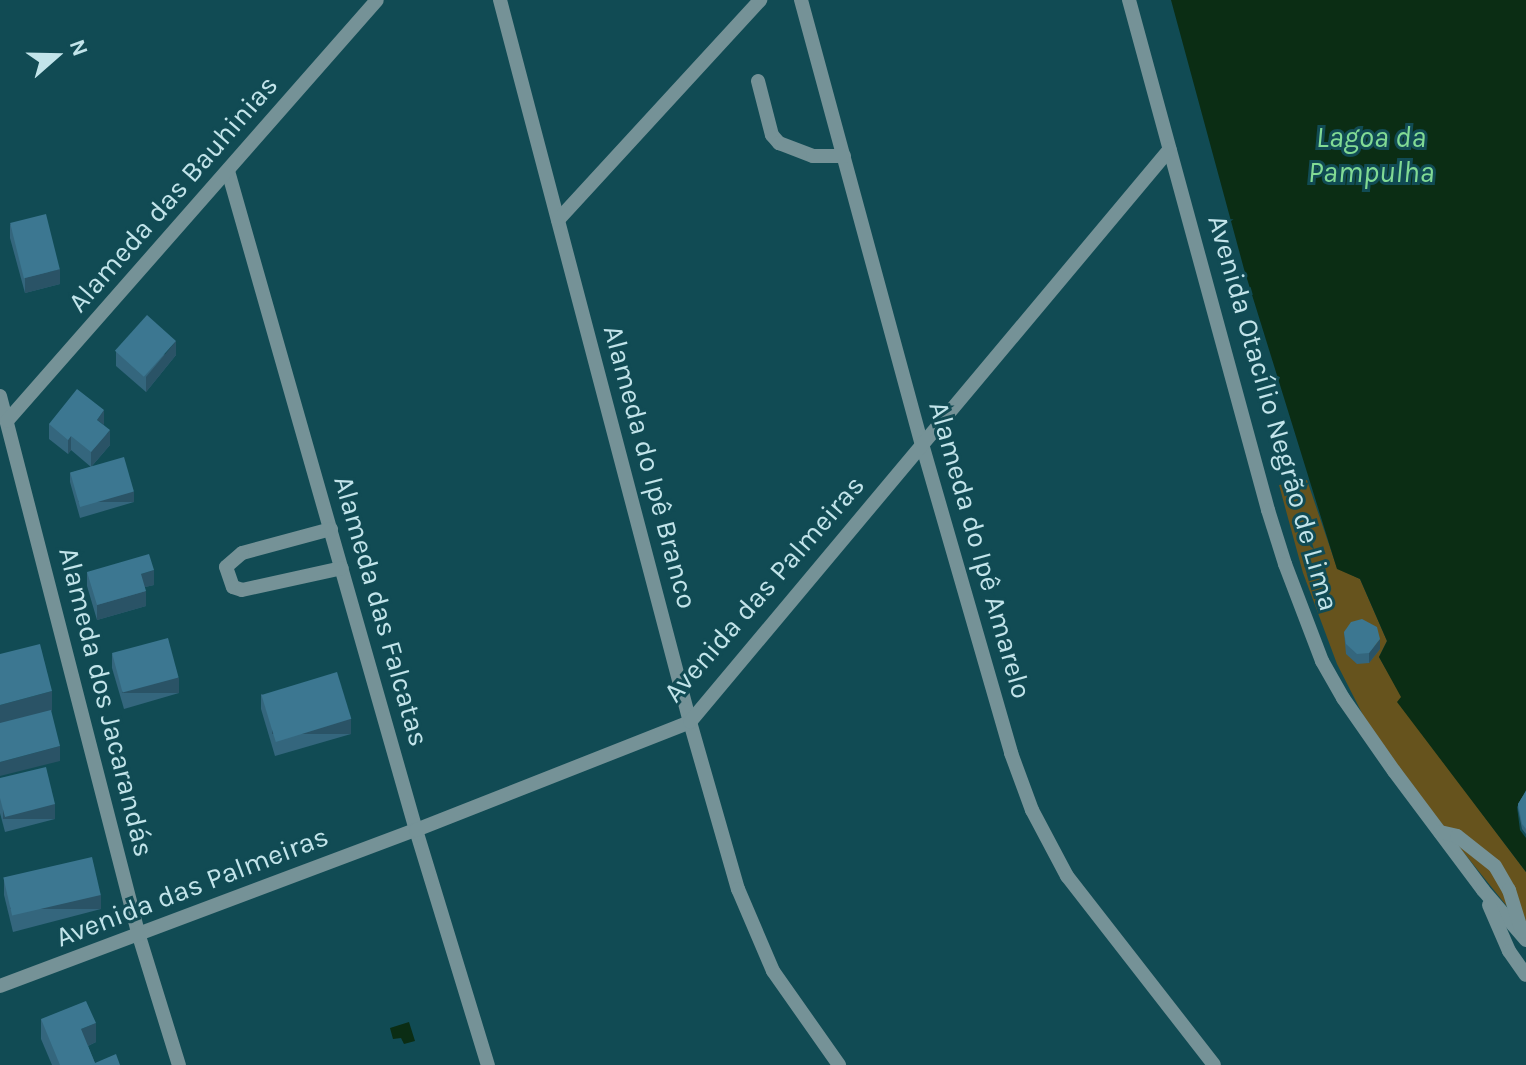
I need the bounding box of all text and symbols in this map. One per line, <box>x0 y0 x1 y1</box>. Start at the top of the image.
north arrow <box>16 16 96 96</box>
text: N <box>64 36 93 60</box>
street label: Alameda das Bauhinias <box>61 69 285 319</box>
water label: Lagoa da Pampulha <box>1308 119 1434 190</box>
street label: Avenida Otacílio Negrão de Lima <box>1200 211 1346 615</box>
street label: Alameda do Ipê Branco <box>596 322 704 612</box>
street label: Alameda do Ipê Amarelo <box>921 397 1039 703</box>
street label: Avenida das Palmeiras <box>656 469 872 709</box>
street label: Alameda das Falcatas <box>326 472 436 750</box>
street label: Alameda dos Jacarandás <box>51 544 161 860</box>
street label: Avenida das Palmeiras <box>51 820 333 954</box>

